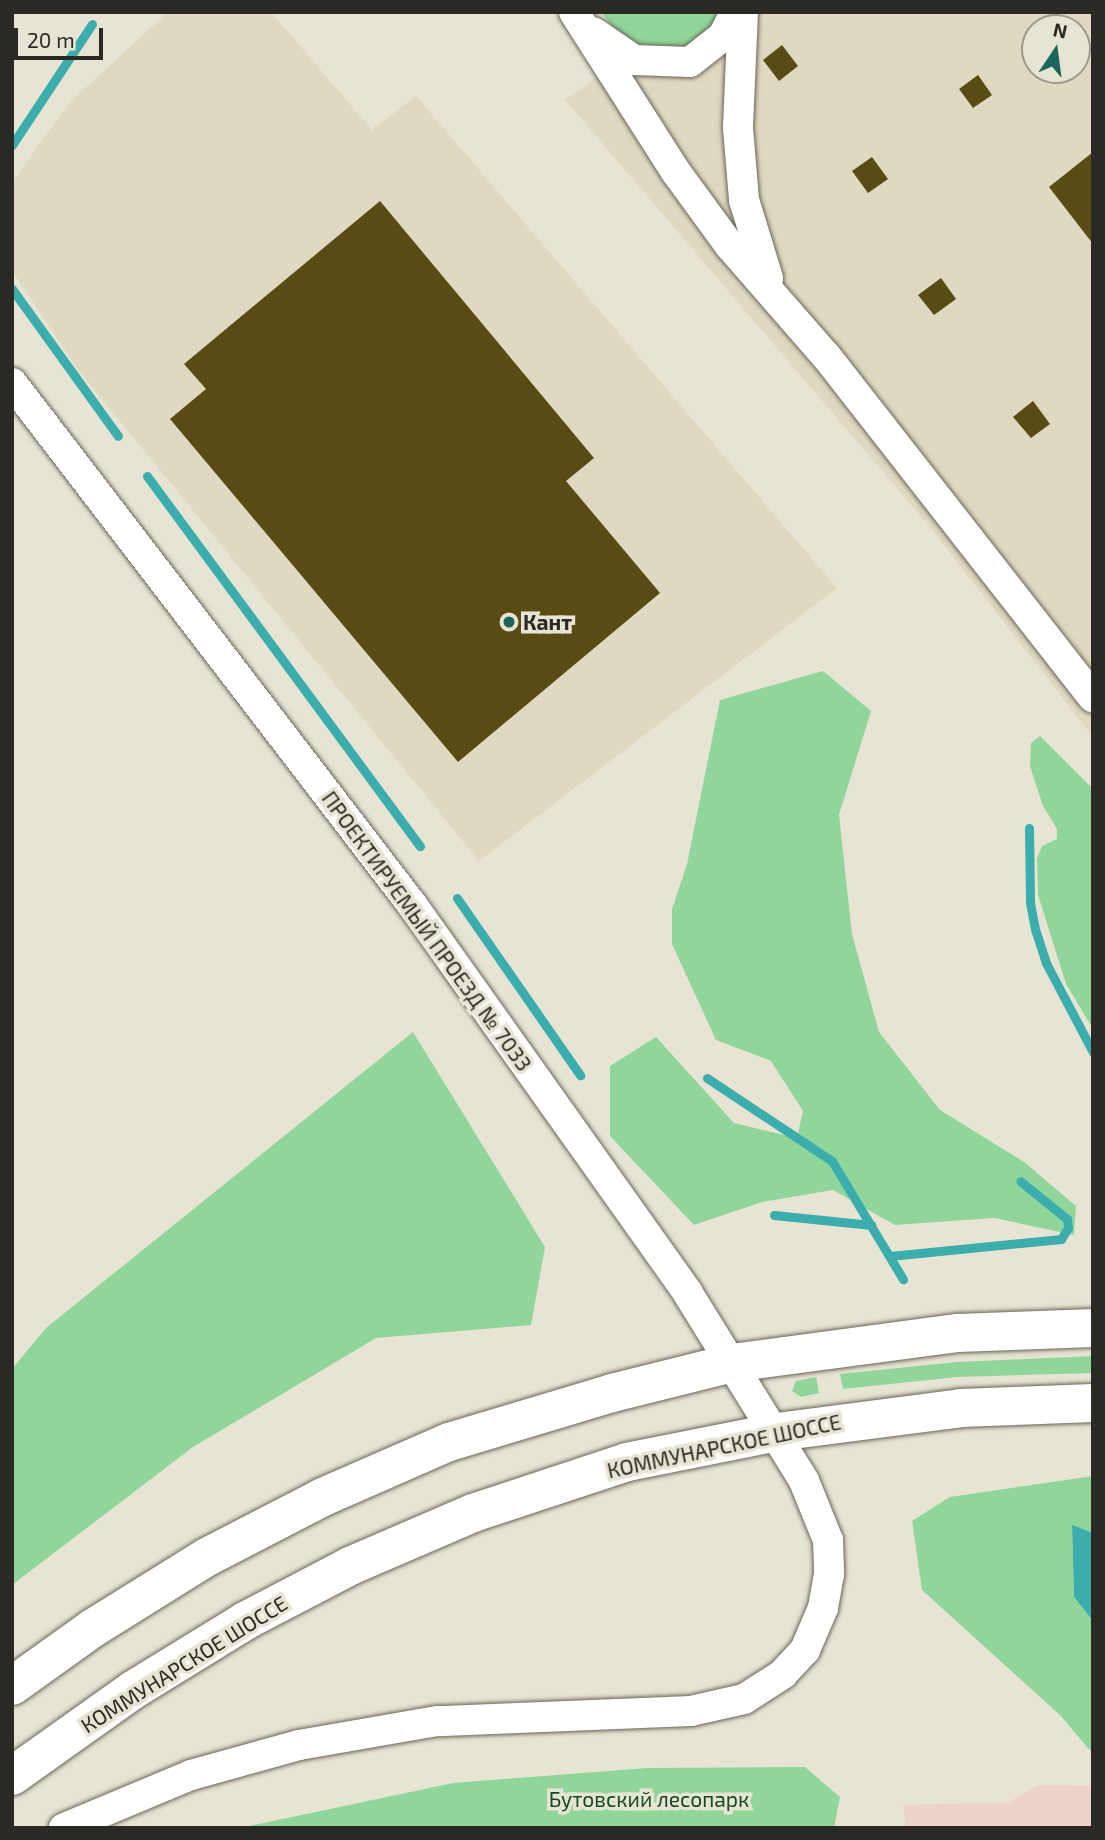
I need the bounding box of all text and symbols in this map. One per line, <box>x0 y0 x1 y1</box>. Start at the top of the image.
scale bar <box>18 14 107 58</box>
north arrow <box>1021 14 1091 84</box>
text: N <box>1051 17 1070 43</box>
text: 20 m <box>27 27 75 52</box>
place label: Кант <box>523 609 572 635</box>
marker: Кант <box>501 614 517 630</box>
street label: ПРОЕКТИРУЕМЫЙ ПРОЕЗД № 7033 <box>317 786 537 1076</box>
street label: КОММУНАРСКОЕ ШОССЕ <box>605 1409 843 1483</box>
street label: КОММУНАРСКОЕ ШОССЕ <box>76 1590 292 1738</box>
park label: Бутовский лесопарк <box>549 1786 749 1812</box>

